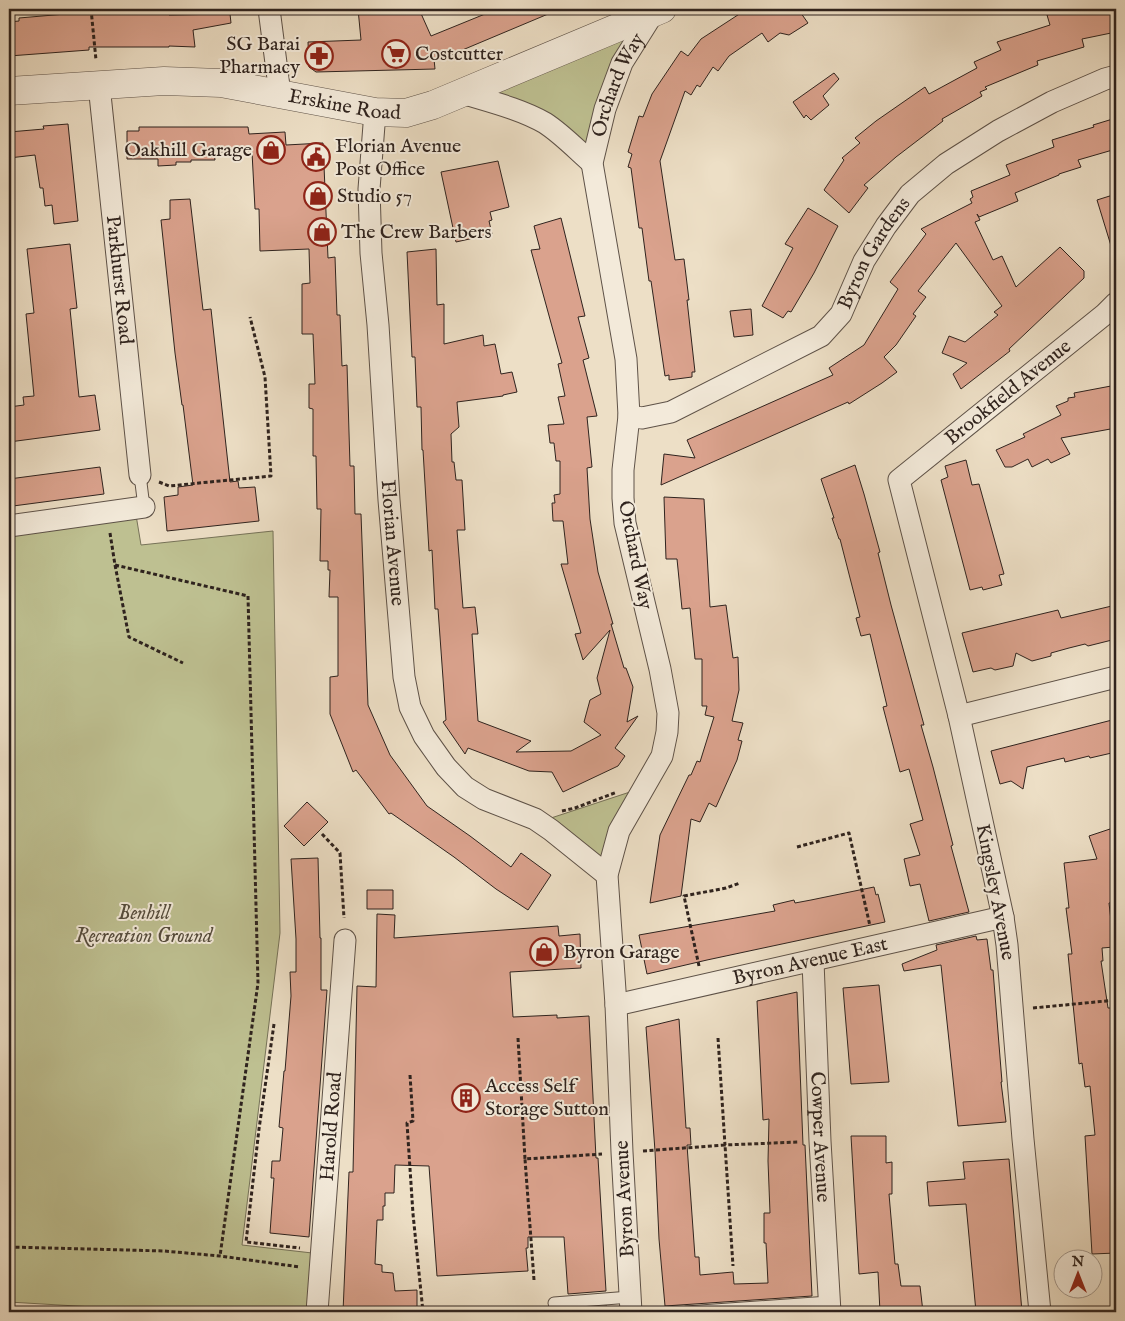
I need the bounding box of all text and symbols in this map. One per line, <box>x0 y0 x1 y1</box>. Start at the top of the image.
street label: Orchard Way <box>586 28 650 139</box>
place label: SG Barai Pharmacy <box>219 32 300 80</box>
supermarket icon: Costcutter <box>381 39 411 69</box>
pharmacy icon: SG Barai Pharmacy <box>304 41 334 71</box>
place label: Costcutter <box>415 42 504 67</box>
street label: Erskine Road <box>286 83 402 125</box>
place label: Florian Avenue Post Office <box>335 134 461 182</box>
shop icon: Oakhill Garage <box>256 135 286 165</box>
place label: Oakhill Garage <box>124 138 252 163</box>
public building icon: Florian Avenue Post Office <box>301 142 331 172</box>
shop icon: Studio 57 <box>303 181 333 211</box>
place label: Studio 57 <box>337 184 412 209</box>
street label: Byron Gardens <box>832 192 916 313</box>
street label: Parkhurst Road <box>100 214 139 346</box>
shop icon: The Crew Barbers <box>307 217 337 247</box>
place label: The Crew Barbers <box>341 220 492 245</box>
street label: Brookfield Avenue <box>940 334 1076 451</box>
street label: Florian Avenue <box>375 479 410 607</box>
street label: Orchard Way <box>612 498 658 612</box>
street label: Kingsley Avenue <box>970 822 1020 962</box>
park label: Benhill Recreation Ground <box>76 901 214 949</box>
street label: Byron Avenue East <box>730 931 890 991</box>
shop icon: Byron Garage <box>529 937 559 967</box>
place label: Byron Garage <box>563 940 680 965</box>
street label: Harold Road <box>314 1071 348 1182</box>
street label: Cowper Avenue <box>805 1071 836 1203</box>
place label: Access Self Storage Sutton <box>484 1074 609 1122</box>
building icon: Access Self Storage Sutton <box>451 1083 481 1113</box>
street label: Byron Avenue <box>609 1140 641 1258</box>
north arrow <box>1052 1248 1102 1298</box>
text: N <box>1071 1253 1084 1271</box>

